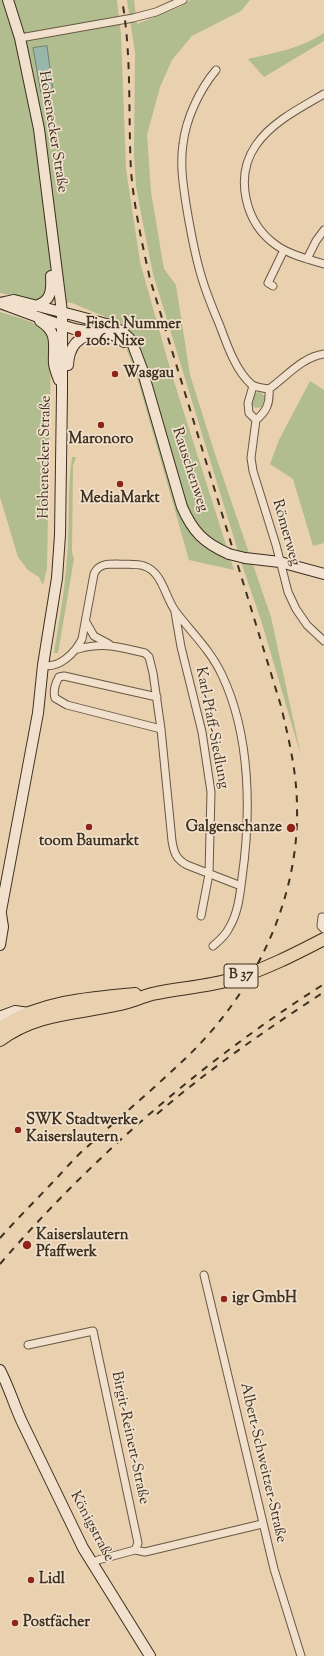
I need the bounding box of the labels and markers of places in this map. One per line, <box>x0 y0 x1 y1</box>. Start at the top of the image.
place label: Fisch Nummer 106: Nixe <box>86 316 181 351</box>
marker: Fisch Nummer 106: Nixe <box>73 329 83 339</box>
place label: Wasgau <box>123 365 174 383</box>
marker: Wasgau <box>110 369 120 379</box>
marker: Maronoro <box>96 420 106 430</box>
place label: Maronoro <box>68 431 134 449</box>
marker: MediaMarkt <box>115 479 125 489</box>
place label: MediaMarkt <box>80 490 160 508</box>
place label: Galgenschanze <box>186 819 282 837</box>
marker: toom Baumarkt <box>84 822 94 832</box>
marker: Galgenschanze <box>285 822 297 834</box>
place label: toom Baumarkt <box>39 833 139 851</box>
place label: SWK Stadtwerke Kaiserslautern <box>26 1112 138 1147</box>
marker: SWK Stadtwerke Kaiserslautern <box>13 1125 23 1135</box>
place label: Kaiserslautern Pfaffwerk <box>36 1227 129 1262</box>
marker: Kaiserslautern Pfaffwerk <box>21 1239 33 1251</box>
place label: igr GmbH <box>232 1290 297 1308</box>
marker: igr GmbH <box>219 1294 229 1304</box>
place label: Lidl <box>39 1571 65 1589</box>
marker: Lidl <box>26 1575 36 1585</box>
place label: Postfächer <box>23 1614 90 1632</box>
marker: Postfächer <box>10 1618 20 1628</box>

